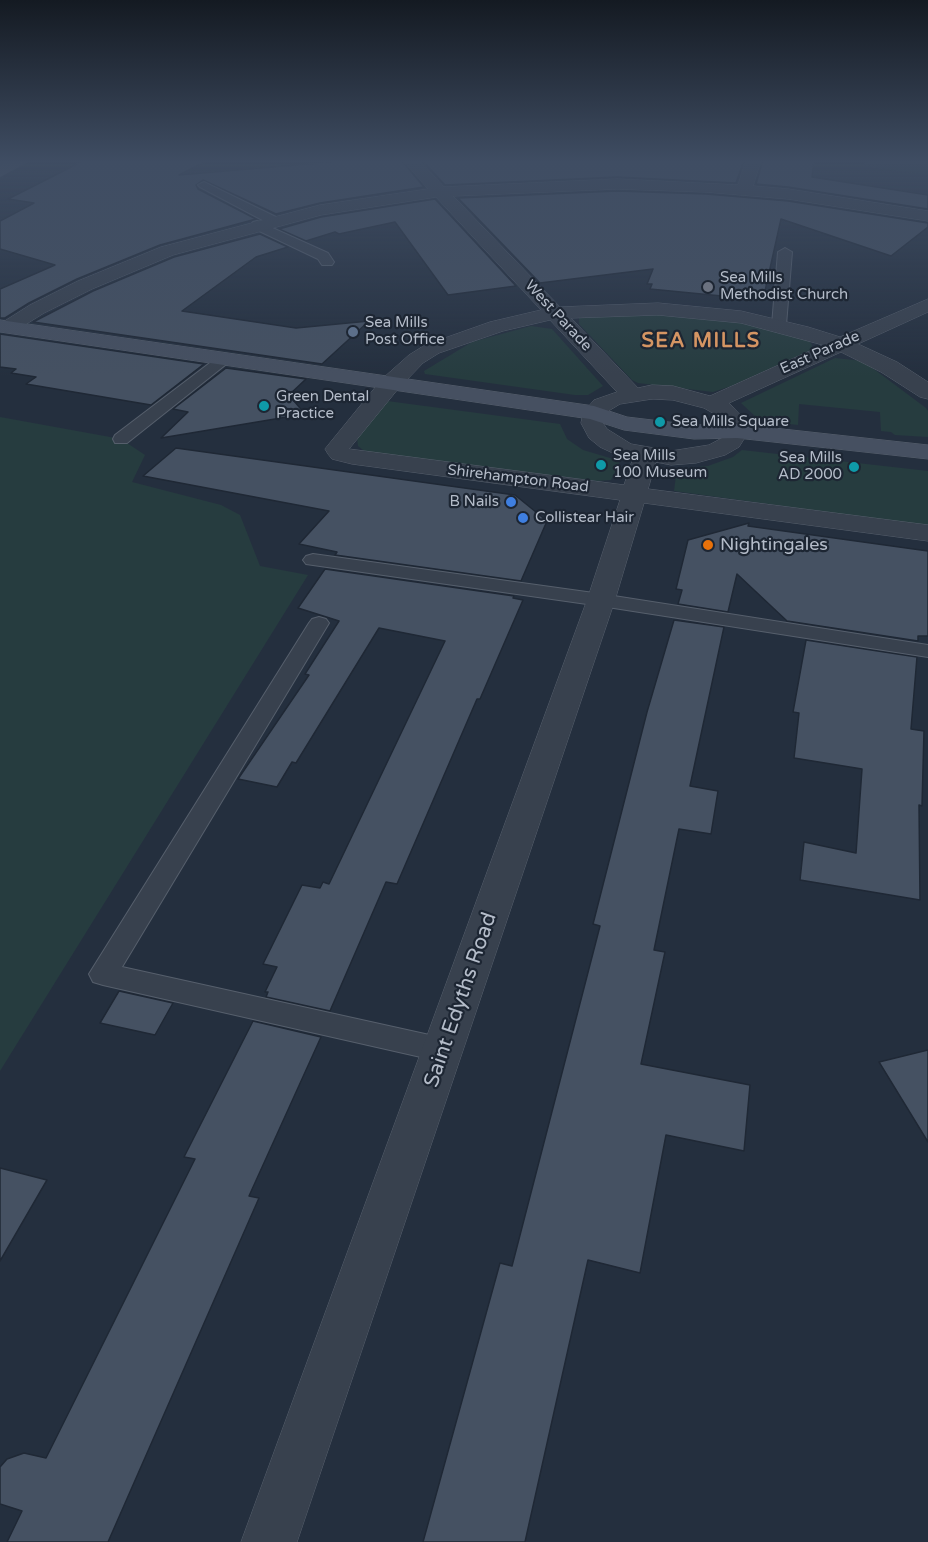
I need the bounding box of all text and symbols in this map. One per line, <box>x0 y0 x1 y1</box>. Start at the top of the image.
place label: Sea Mills Methodist Church <box>720 269 848 304</box>
street label: West Parade <box>521 277 595 355</box>
marker: Sea Mills Methodist Church <box>701 280 715 294</box>
place label: Sea Mills Post Office <box>365 314 445 349</box>
marker: Sea Mills Post Office <box>346 325 360 339</box>
street label: East Parade <box>778 328 862 378</box>
district label: SEA MILLS <box>641 330 761 354</box>
place label: Green Dental Practice <box>276 388 369 423</box>
marker: Green Dental Practice <box>257 399 271 413</box>
place label: Sea Mills Square <box>672 413 789 431</box>
marker: Sea Mills Square <box>653 415 667 429</box>
place label: Sea Mills 100 Museum <box>613 447 707 482</box>
place label: Sea Mills AD 2000 <box>778 449 842 484</box>
marker: Sea Mills 100 Museum <box>594 458 608 472</box>
marker: Sea Mills AD 2000 <box>847 460 861 474</box>
street label: Shirehampton Road <box>446 461 590 497</box>
place label: B Nails <box>450 493 499 511</box>
marker: B Nails <box>504 495 518 509</box>
place label: Collistear Hair <box>535 509 634 527</box>
marker: Collistear Hair <box>516 511 530 525</box>
place label: Nightingales <box>720 534 828 556</box>
marker: Nightingales <box>701 538 715 552</box>
street label: Saint Edyths Road <box>419 909 503 1091</box>

